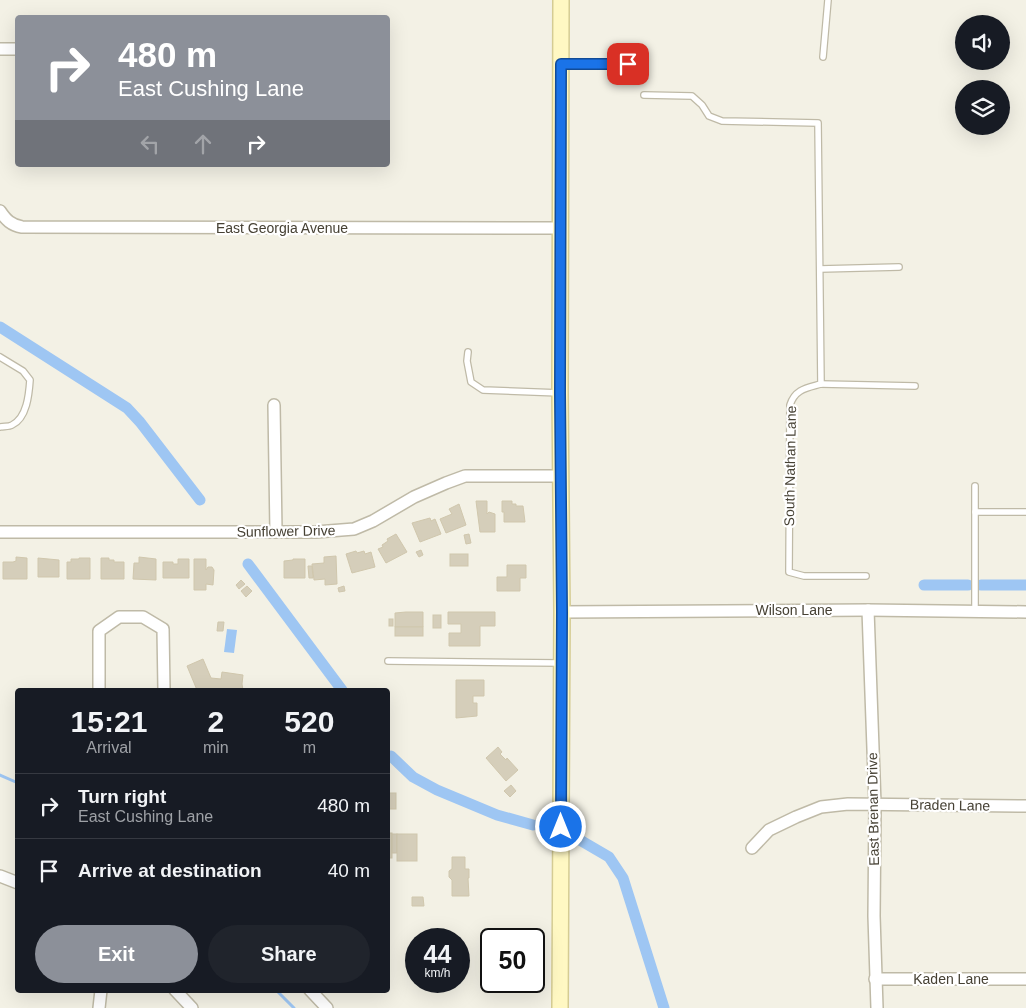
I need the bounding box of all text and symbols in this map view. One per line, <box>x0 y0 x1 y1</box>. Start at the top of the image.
map controls <box>955 15 1010 135</box>
button: sound <box>955 15 1010 70</box>
icon: right <box>35 35 100 100</box>
text: 480 m <box>118 35 217 74</box>
pin <box>607 43 649 85</box>
icon: arrive <box>614 50 642 78</box>
text: East Cushing Lane <box>118 76 304 101</box>
button: layers <box>955 80 1010 135</box>
icon: left <box>136 130 164 158</box>
icon: ahead <box>189 130 217 158</box>
icon: right <box>242 130 270 158</box>
street label: East Georgia Avenue <box>216 220 348 236</box>
street label: South Nathan Lane <box>781 405 799 526</box>
street label: Sunflower Drive <box>236 522 336 540</box>
street label: Wilson Lane <box>755 602 833 618</box>
text: 15:21 <box>71 705 147 738</box>
text: 2 <box>207 705 224 738</box>
text: 520 <box>284 705 334 738</box>
text: Arrival <box>86 739 132 756</box>
text: min <box>203 739 229 756</box>
text: m <box>303 739 316 756</box>
street label: East Brenan Drive <box>864 752 882 866</box>
text: Turn right <box>78 786 166 807</box>
icon: right <box>35 792 63 820</box>
text: 480 m <box>317 795 370 816</box>
street label: Braden Lane <box>910 796 990 814</box>
position arrow <box>534 800 586 852</box>
text: East Cushing Lane <box>78 808 213 825</box>
icon: arrive <box>35 857 63 885</box>
text: Arrive at destination <box>78 860 262 881</box>
text: 40 m <box>328 860 370 881</box>
button: Exit <box>35 925 198 983</box>
button: Share <box>208 925 370 983</box>
speed limit sign: 50 <box>480 928 545 993</box>
text: 44 <box>424 940 451 968</box>
text: km/h <box>424 966 451 980</box>
street label: Kaden Lane <box>913 971 989 987</box>

